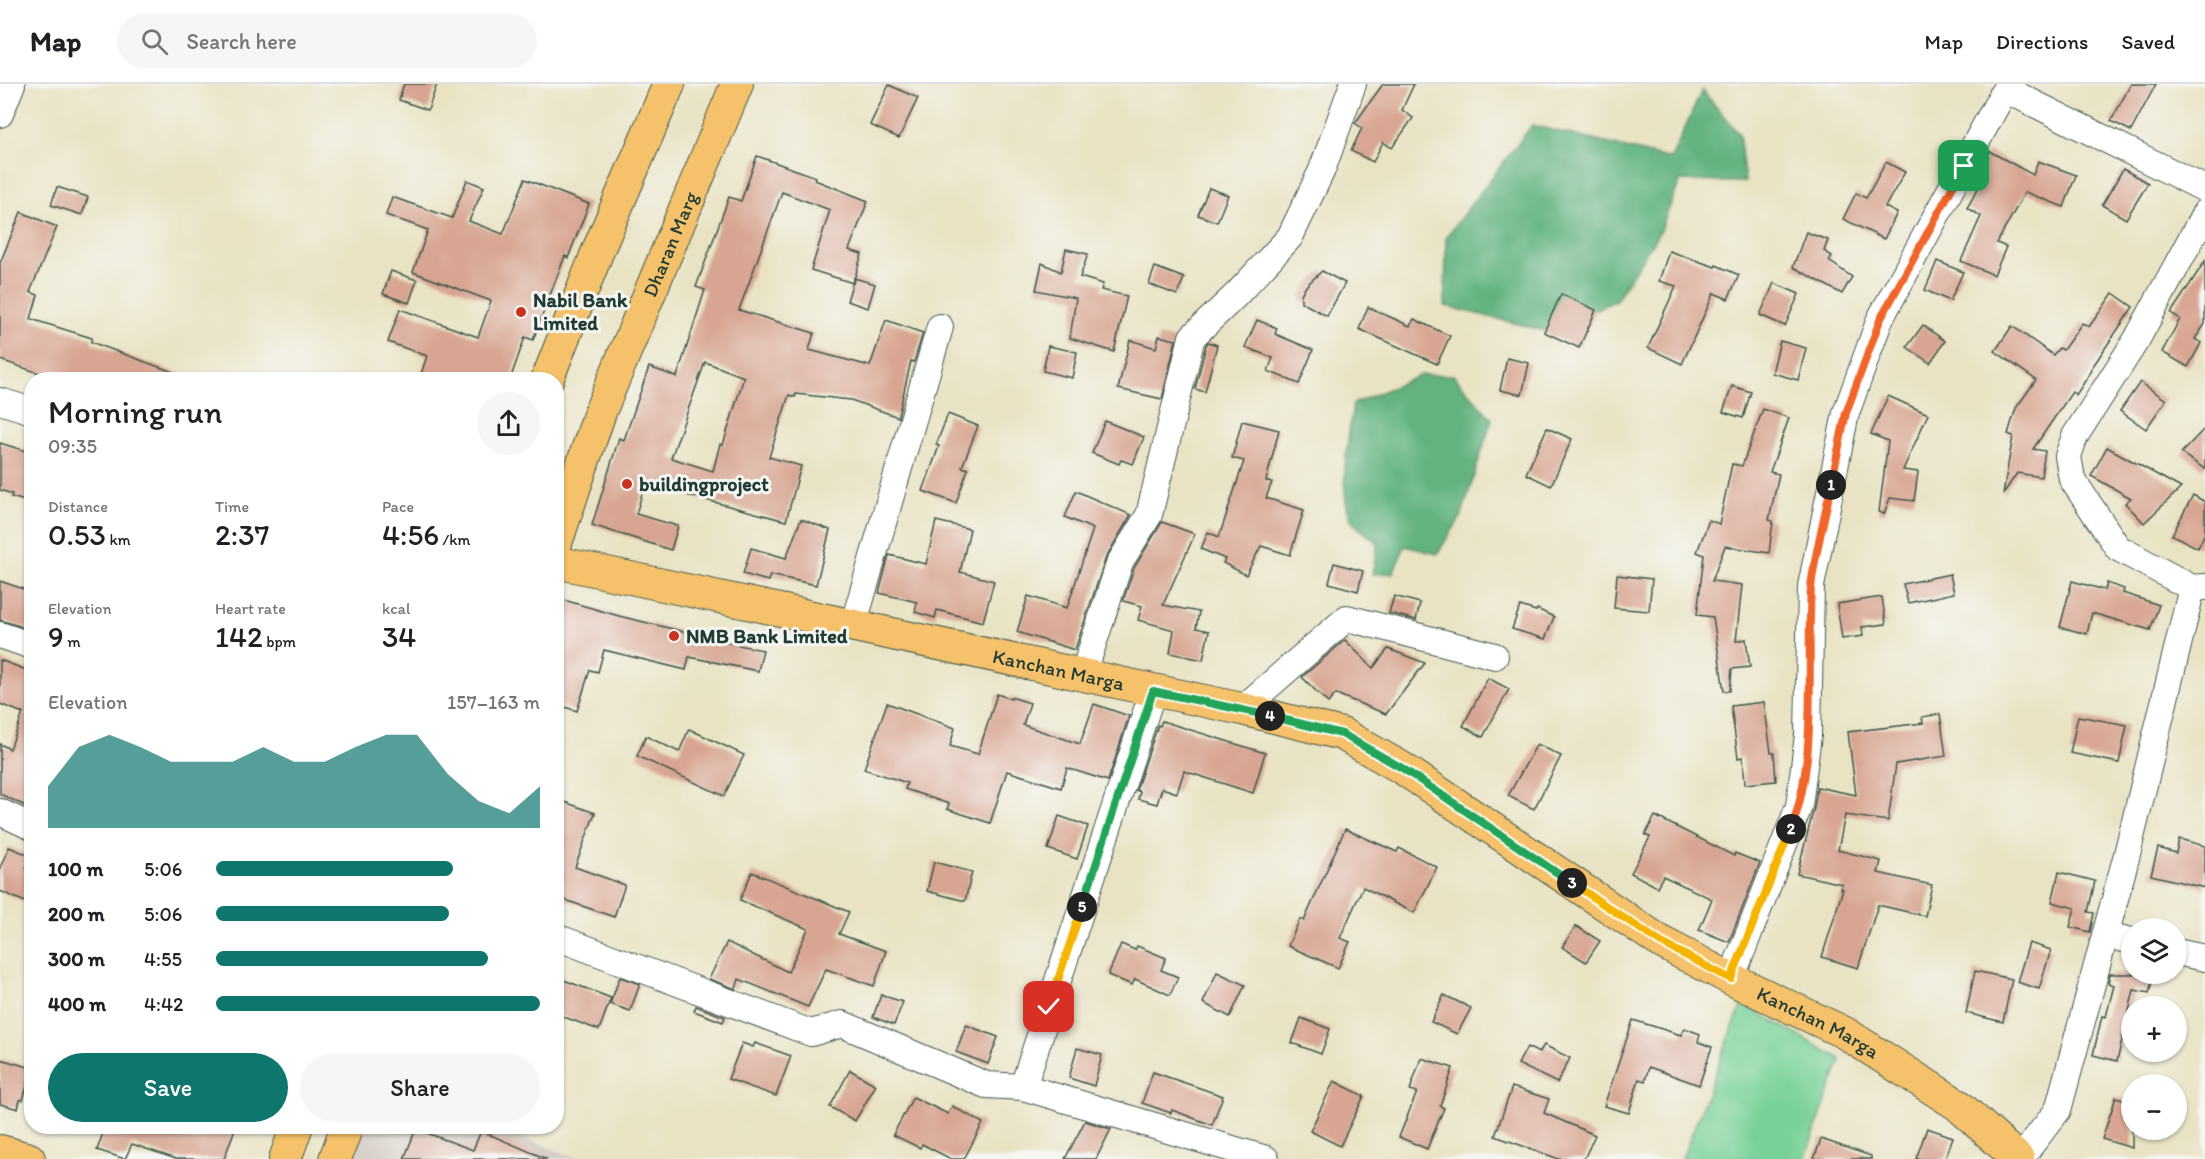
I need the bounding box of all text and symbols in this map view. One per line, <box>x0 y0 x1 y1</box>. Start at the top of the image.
search box <box>117 14 537 68</box>
text: Map <box>30 24 81 58</box>
icon: search <box>138 25 171 58</box>
text: Search here <box>186 28 297 55</box>
text: Map <box>1925 29 1963 54</box>
text: Directions <box>1996 29 2088 54</box>
text: Saved <box>2121 29 2175 54</box>
pin <box>1938 140 1989 191</box>
icon: arrive <box>1947 149 1980 182</box>
street label: Dharan Marg <box>637 187 703 301</box>
place label: Nabil Bank Limited <box>533 288 628 335</box>
marker: Nabil Bank Limited <box>514 305 528 319</box>
text: Morning run <box>48 392 223 431</box>
button: share <box>477 392 540 455</box>
text: 09:35 <box>48 434 97 458</box>
pin: 1 <box>1816 470 1846 500</box>
place label: buildingproject <box>639 472 769 497</box>
text: 1 <box>1827 475 1835 494</box>
marker: buildingproject <box>620 477 634 491</box>
text: Distance <box>48 497 108 516</box>
text: Time <box>215 497 249 516</box>
text: Pace <box>382 497 414 516</box>
text: 0.53 <box>48 516 106 553</box>
text: 2:37 <box>215 516 269 553</box>
text: 4:56 <box>382 516 439 553</box>
text: km <box>106 530 131 549</box>
text: /km <box>439 530 471 549</box>
text: Elevation <box>48 599 112 618</box>
text: Heart rate <box>215 599 286 618</box>
text: kcal <box>382 599 410 618</box>
text: 9 <box>48 618 64 655</box>
text: 142 <box>215 618 263 655</box>
text: 34 <box>382 618 416 655</box>
place label: NMB Bank Limited <box>686 624 848 648</box>
marker: NMB Bank Limited <box>667 629 681 643</box>
text: m <box>64 632 81 651</box>
text: bpm <box>263 632 296 651</box>
street label: Kanchan Marga <box>990 644 1127 696</box>
text: Elevation <box>48 690 127 714</box>
text: 157–163 m <box>447 690 540 714</box>
pin: 4 <box>1255 701 1285 731</box>
text: 4 <box>1265 706 1275 725</box>
pin: 2 <box>1776 814 1806 844</box>
text: 2 <box>1787 819 1795 838</box>
text: 100 m <box>48 857 103 881</box>
text: 5:06 <box>144 857 182 881</box>
pin: 3 <box>1557 868 1587 898</box>
text: 3 <box>1568 873 1576 892</box>
pin: 5 <box>1067 892 1097 922</box>
text: 5 <box>1078 897 1086 916</box>
text: 200 m <box>48 902 104 926</box>
text: 5:06 <box>144 902 182 926</box>
map controls <box>2121 918 2187 1140</box>
button: layers <box>2121 918 2187 984</box>
text: 300 m <box>48 947 105 971</box>
text: 4:55 <box>144 947 182 971</box>
pin <box>1023 981 1074 1032</box>
street label: Kanchan Marga <box>1753 981 1884 1064</box>
icon: check <box>1032 990 1065 1023</box>
text: 400 m <box>48 992 106 1016</box>
text: 4:42 <box>144 992 183 1016</box>
button: + <box>2121 996 2187 1062</box>
button: Save <box>48 1053 288 1122</box>
button: Share <box>300 1053 540 1122</box>
button: − <box>2121 1074 2187 1140</box>

